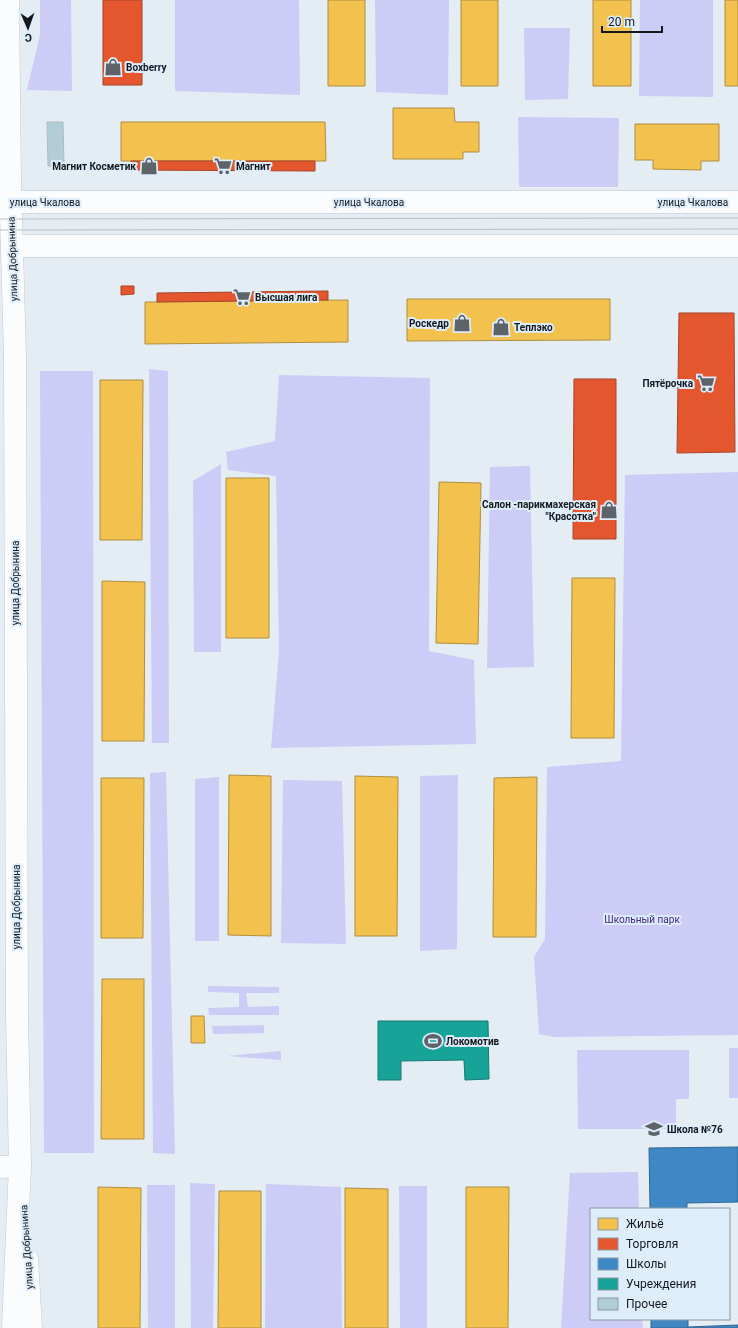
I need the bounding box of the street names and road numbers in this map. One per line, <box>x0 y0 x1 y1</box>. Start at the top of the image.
street label: улица Чкалова <box>10 197 80 208</box>
street label: улица Чкалова <box>334 197 404 208</box>
street label: улица Чкалова <box>658 197 728 208</box>
street label: улица Добрынина <box>6 216 19 302</box>
street label: улица Добрынина <box>10 541 21 625</box>
street label: улица Добрынина <box>11 865 22 949</box>
street label: улица Добрынина <box>18 1204 35 1290</box>

